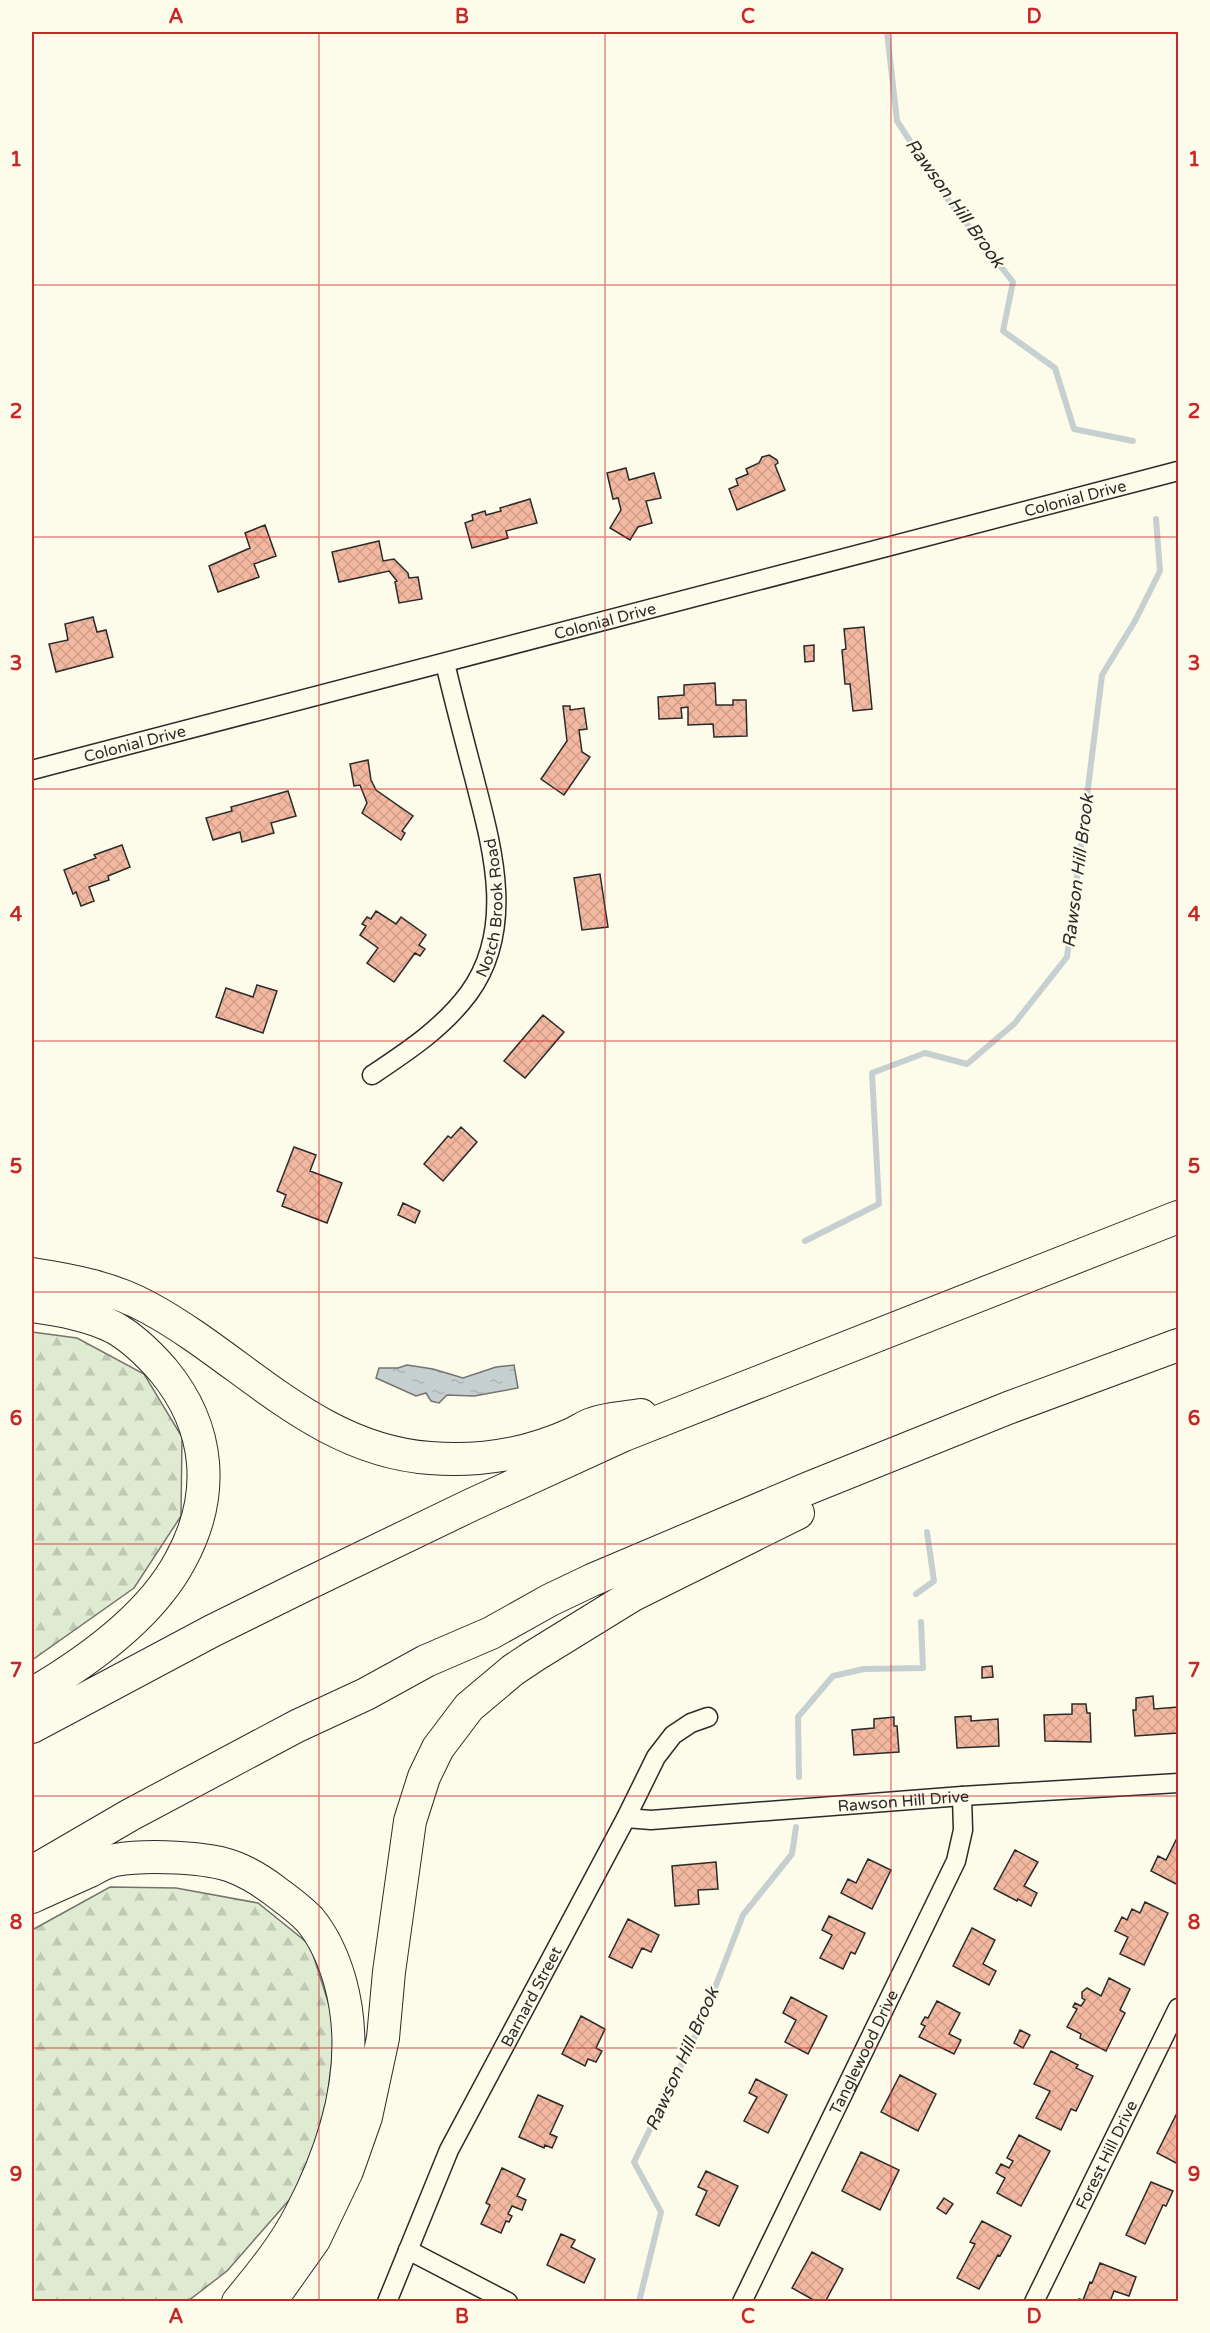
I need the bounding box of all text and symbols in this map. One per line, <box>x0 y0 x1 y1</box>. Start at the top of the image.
text: A <box>169 5 184 29</box>
text: B <box>455 5 469 29</box>
text: C <box>741 5 755 29</box>
text: D <box>1026 5 1042 29</box>
water label: Rawson Hill Brook <box>901 134 1010 273</box>
text: 1 <box>10 148 22 172</box>
text: 1 <box>1188 148 1200 172</box>
text: 2 <box>10 400 22 424</box>
text: 2 <box>1188 400 1200 424</box>
street label: Colonial Drive <box>1022 476 1128 522</box>
street label: Colonial Drive <box>552 599 658 644</box>
text: 3 <box>10 652 22 676</box>
text: 3 <box>1188 652 1200 676</box>
street label: Colonial Drive <box>82 721 188 767</box>
water label: Rawson Hill Brook <box>1058 792 1098 949</box>
street label: Notch Brook Road <box>472 837 507 981</box>
text: 4 <box>10 903 23 927</box>
text: 4 <box>1188 903 1201 927</box>
text: 5 <box>10 1155 22 1179</box>
text: 5 <box>1188 1155 1200 1179</box>
text: 6 <box>10 1407 22 1431</box>
text: 6 <box>1188 1407 1200 1431</box>
text: 7 <box>10 1659 22 1683</box>
text: 7 <box>1188 1659 1200 1683</box>
street label: Rawson Hill Drive <box>837 1787 970 1817</box>
text: 8 <box>10 1911 22 1935</box>
text: 8 <box>1188 1911 1200 1935</box>
street label: Barnard Street <box>497 1943 567 2051</box>
water label: Rawson Hill Brook <box>641 1983 724 2134</box>
street label: Tanglewood Drive <box>826 1987 903 2118</box>
street label: Forest Hill Drive <box>1072 2097 1142 2213</box>
text: 9 <box>10 2163 22 2187</box>
text: 9 <box>1188 2163 1200 2187</box>
text: A <box>169 2305 184 2329</box>
text: B <box>455 2305 469 2329</box>
text: C <box>741 2305 755 2329</box>
text: D <box>1026 2305 1042 2329</box>

